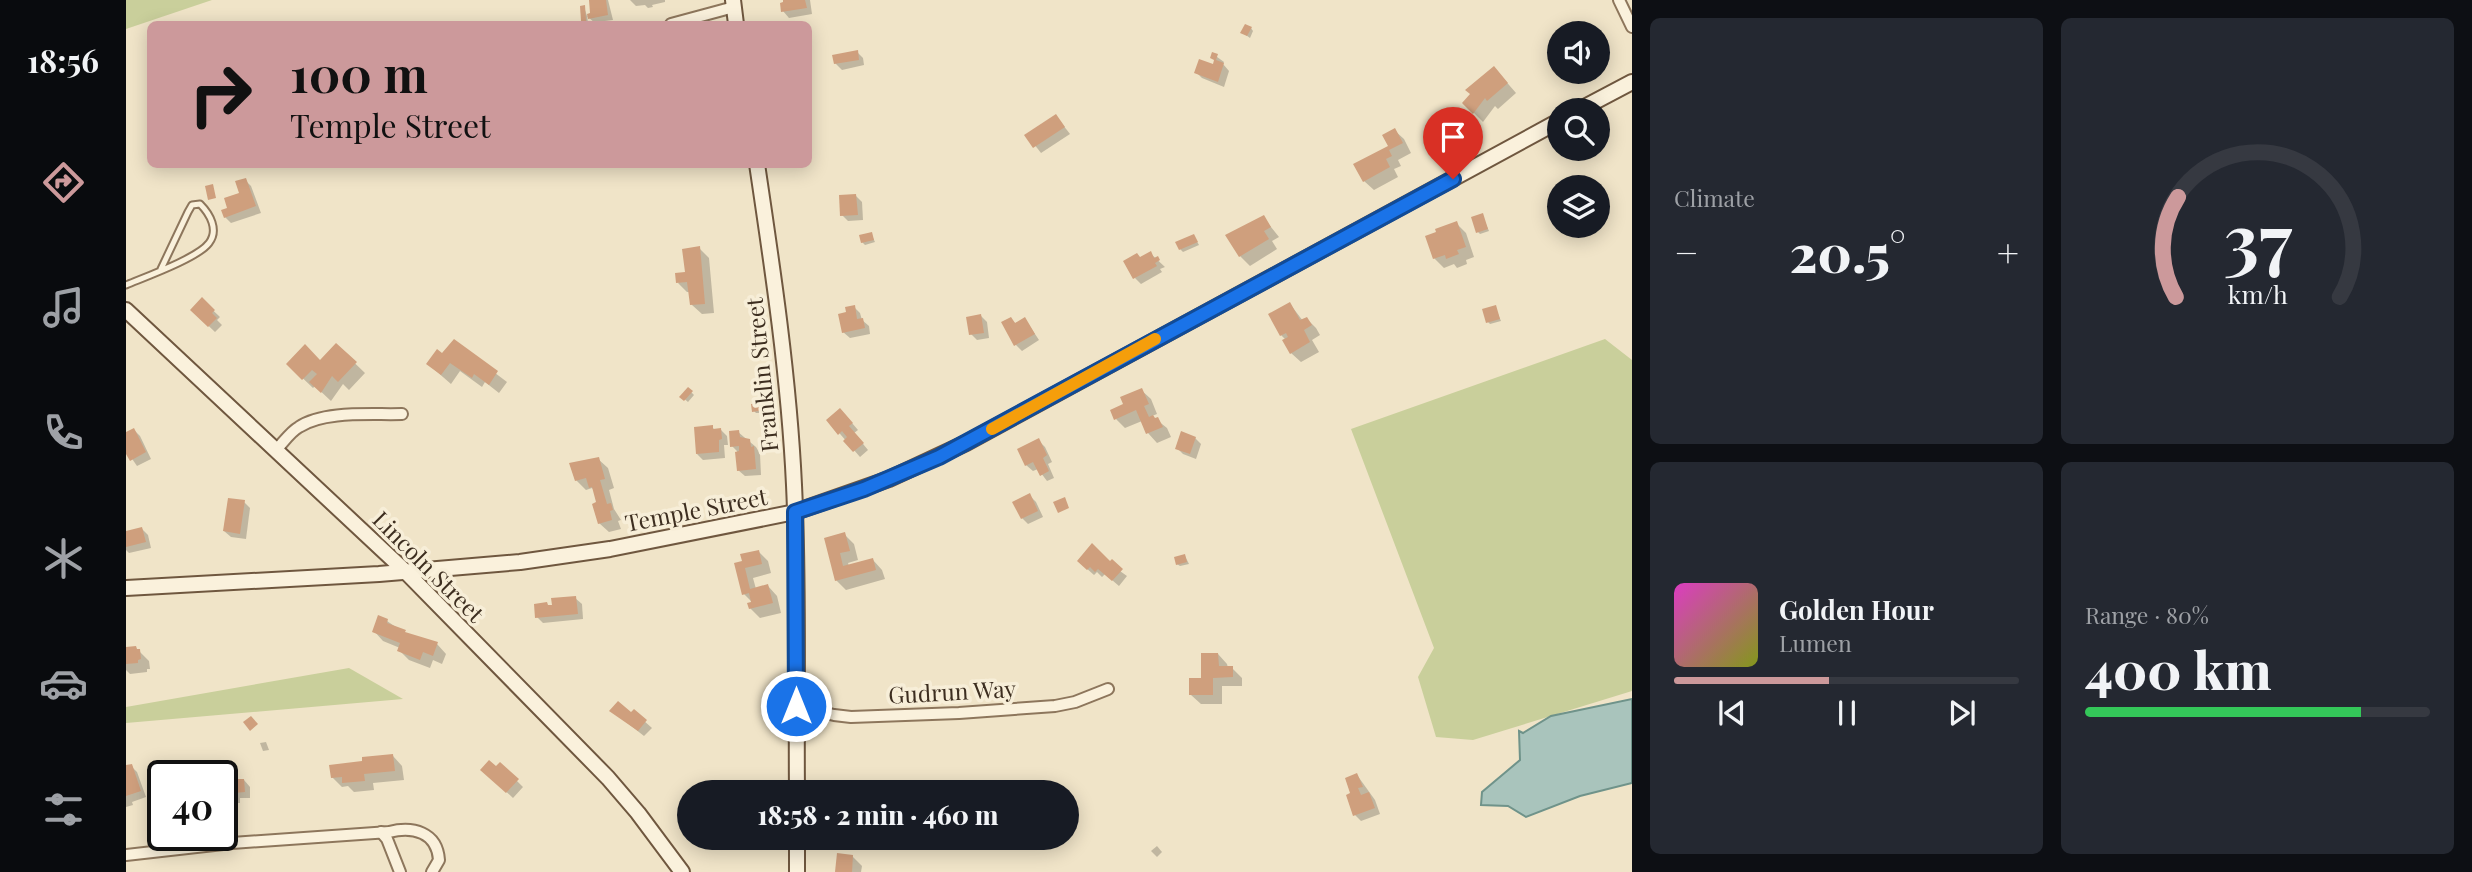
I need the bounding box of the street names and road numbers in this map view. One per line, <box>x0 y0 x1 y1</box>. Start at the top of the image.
street label: Franklin Street <box>737 295 785 454</box>
street label: Temple Street <box>622 480 771 538</box>
street label: Lincoln Street <box>367 504 492 629</box>
street label: Gudrun Way <box>887 672 1017 710</box>

